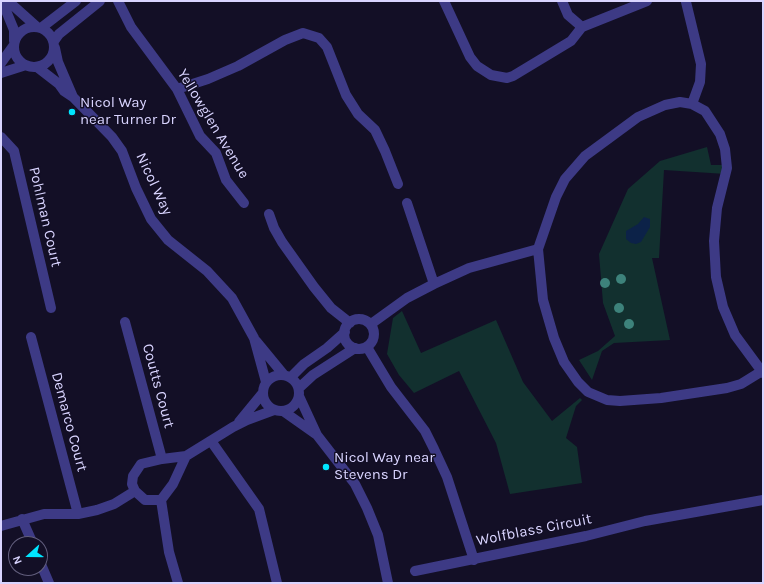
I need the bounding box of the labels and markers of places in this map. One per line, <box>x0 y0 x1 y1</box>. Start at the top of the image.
place label: Nicol Way near Turner Dr <box>80 94 176 129</box>
marker: Nicol Way near Turner Dr <box>67 107 77 117</box>
place label: Nicol Way near Stevens Dr <box>334 449 435 484</box>
marker: Nicol Way near Stevens Dr <box>321 462 331 472</box>

